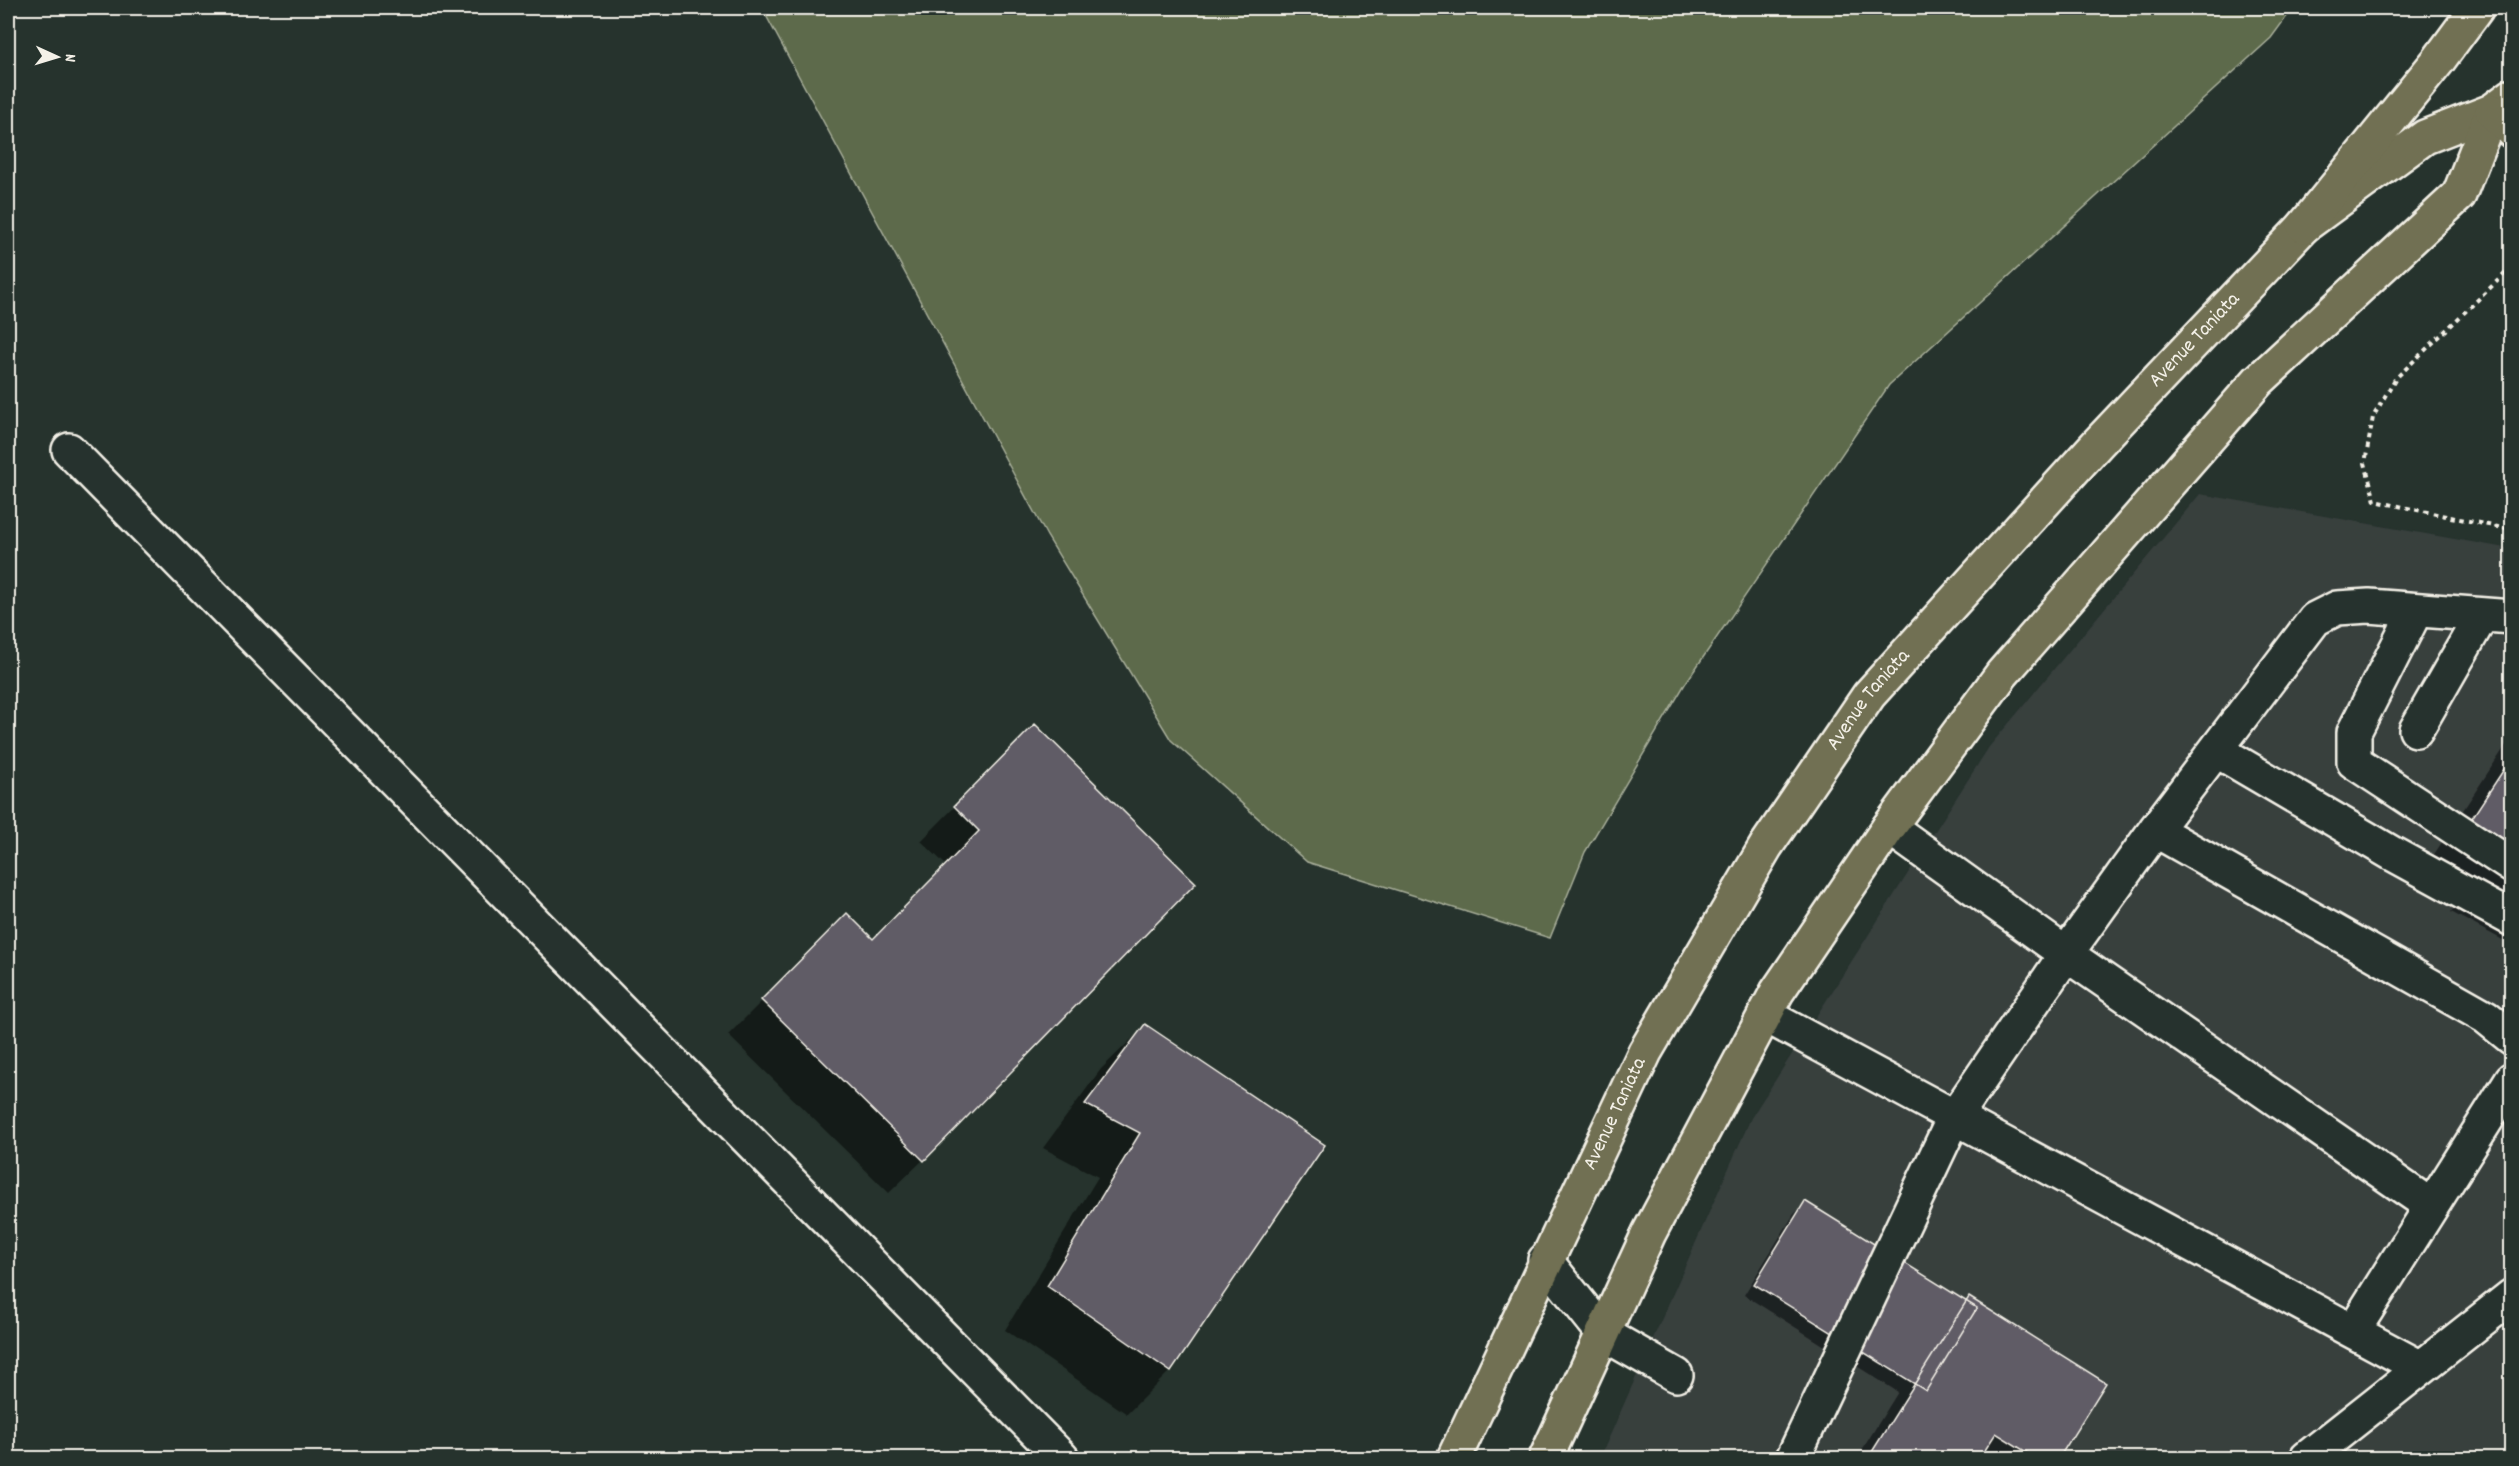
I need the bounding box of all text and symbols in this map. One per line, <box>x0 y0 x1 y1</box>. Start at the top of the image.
north arrow <box>27 27 87 87</box>
text: N <box>58 53 81 63</box>
street label: Avenue Taniata <box>2142 285 2249 395</box>
street label: Avenue Taniata <box>1820 642 1919 757</box>
street label: Avenue Taniata <box>1576 1052 1656 1176</box>

